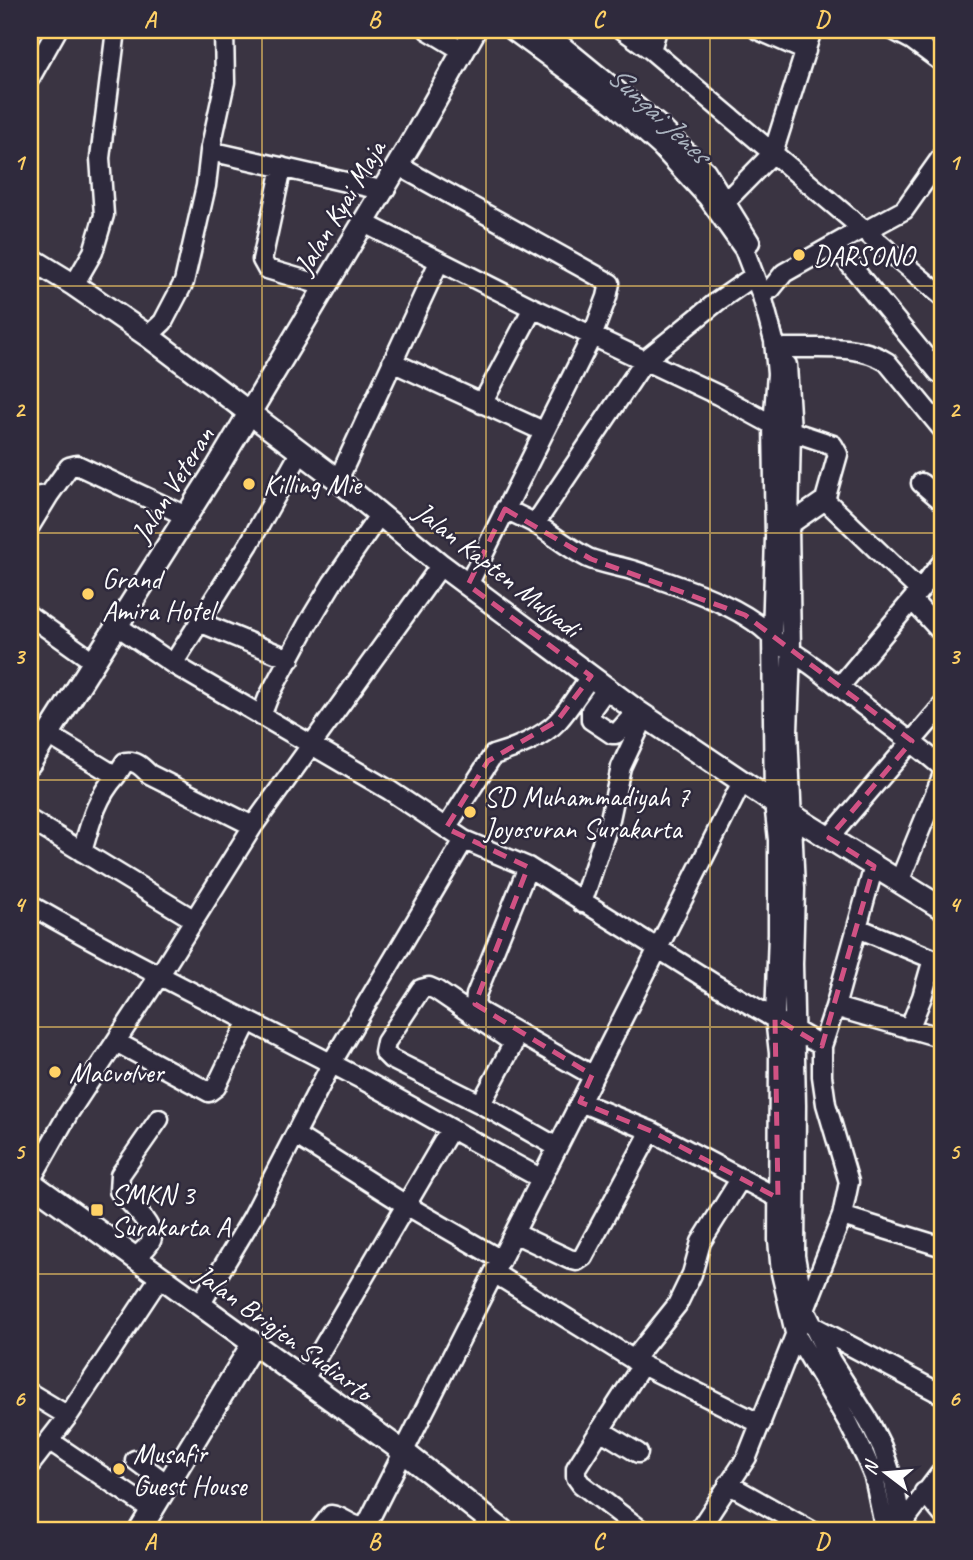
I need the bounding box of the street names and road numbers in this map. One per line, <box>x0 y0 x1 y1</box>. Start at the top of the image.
street label: Jalan Kyai Maja <box>285 132 394 282</box>
street label: Jalan Veteran <box>122 419 222 550</box>
street label: Jalan Kapten Mulyadi <box>406 492 591 647</box>
street label: Jalan Brigjen Sudiarto <box>186 1255 382 1410</box>

